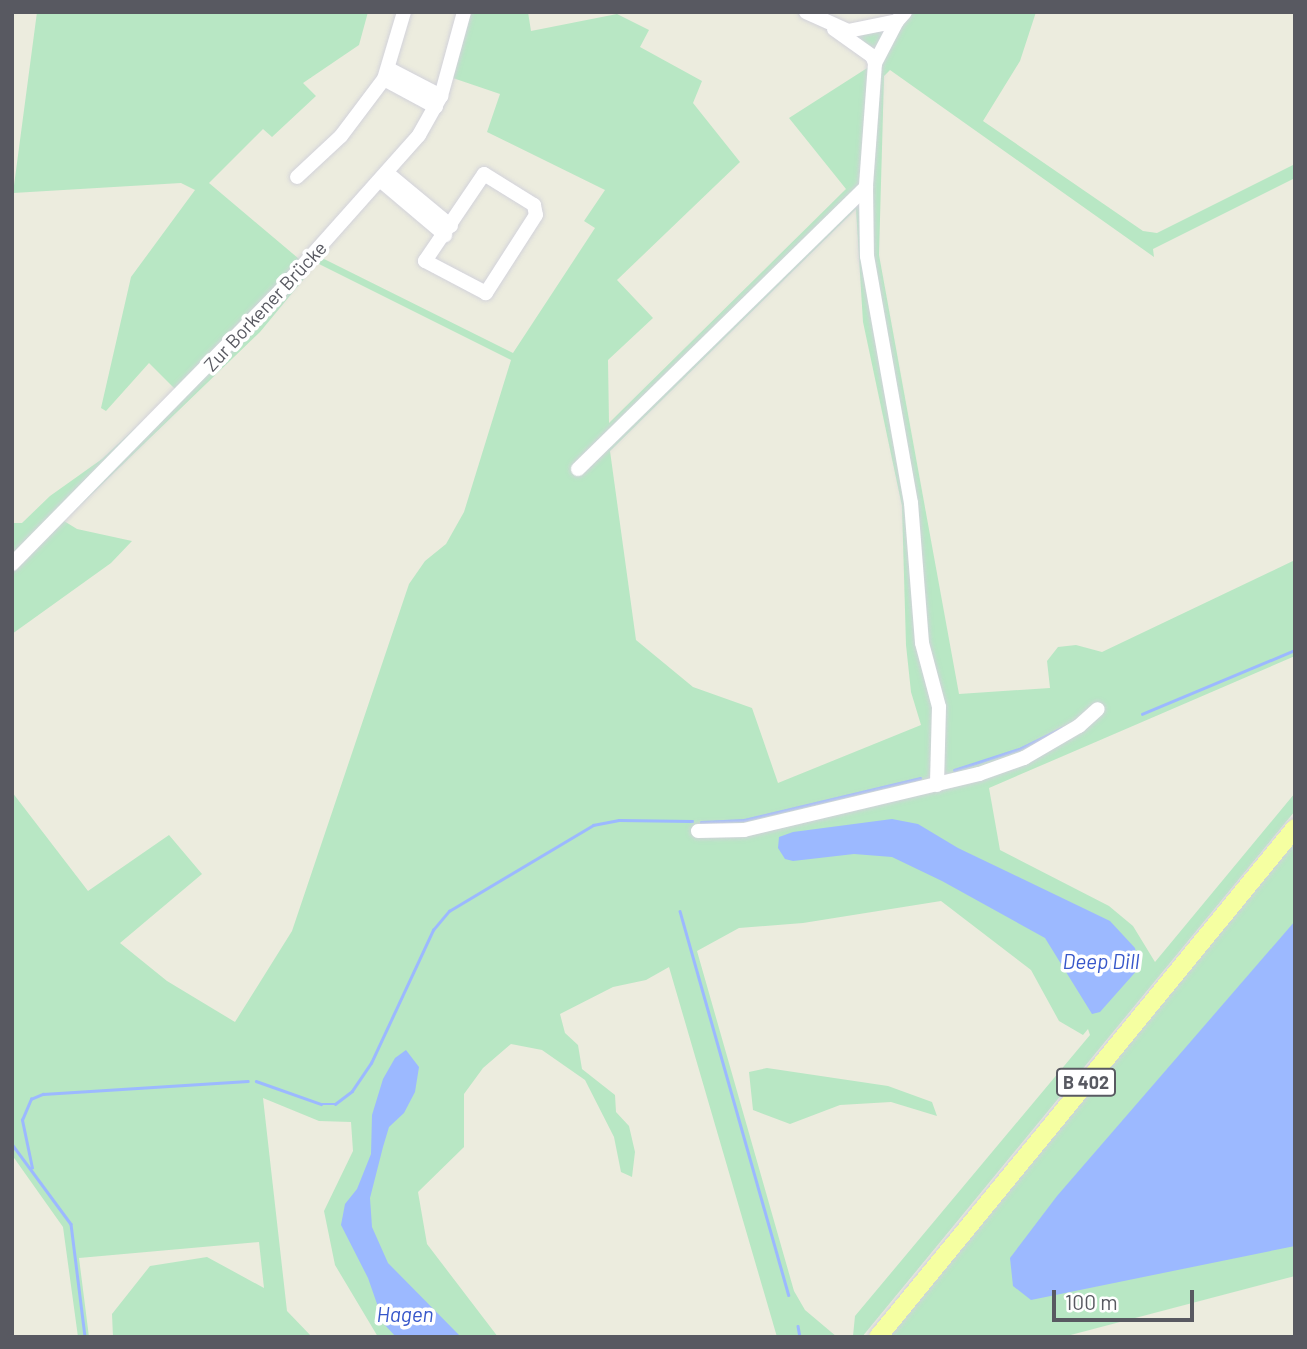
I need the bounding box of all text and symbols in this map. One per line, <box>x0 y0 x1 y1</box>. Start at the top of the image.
street label: Zur Borkener Brücke <box>199 236 331 376</box>
water label: Deep Dill <box>1063 948 1139 974</box>
road number: B 402 <box>1054 1068 1118 1097</box>
scale bar <box>1055 1276 1197 1320</box>
text: 100 m <box>1065 1289 1118 1314</box>
water label: Hagen <box>376 1301 434 1327</box>

